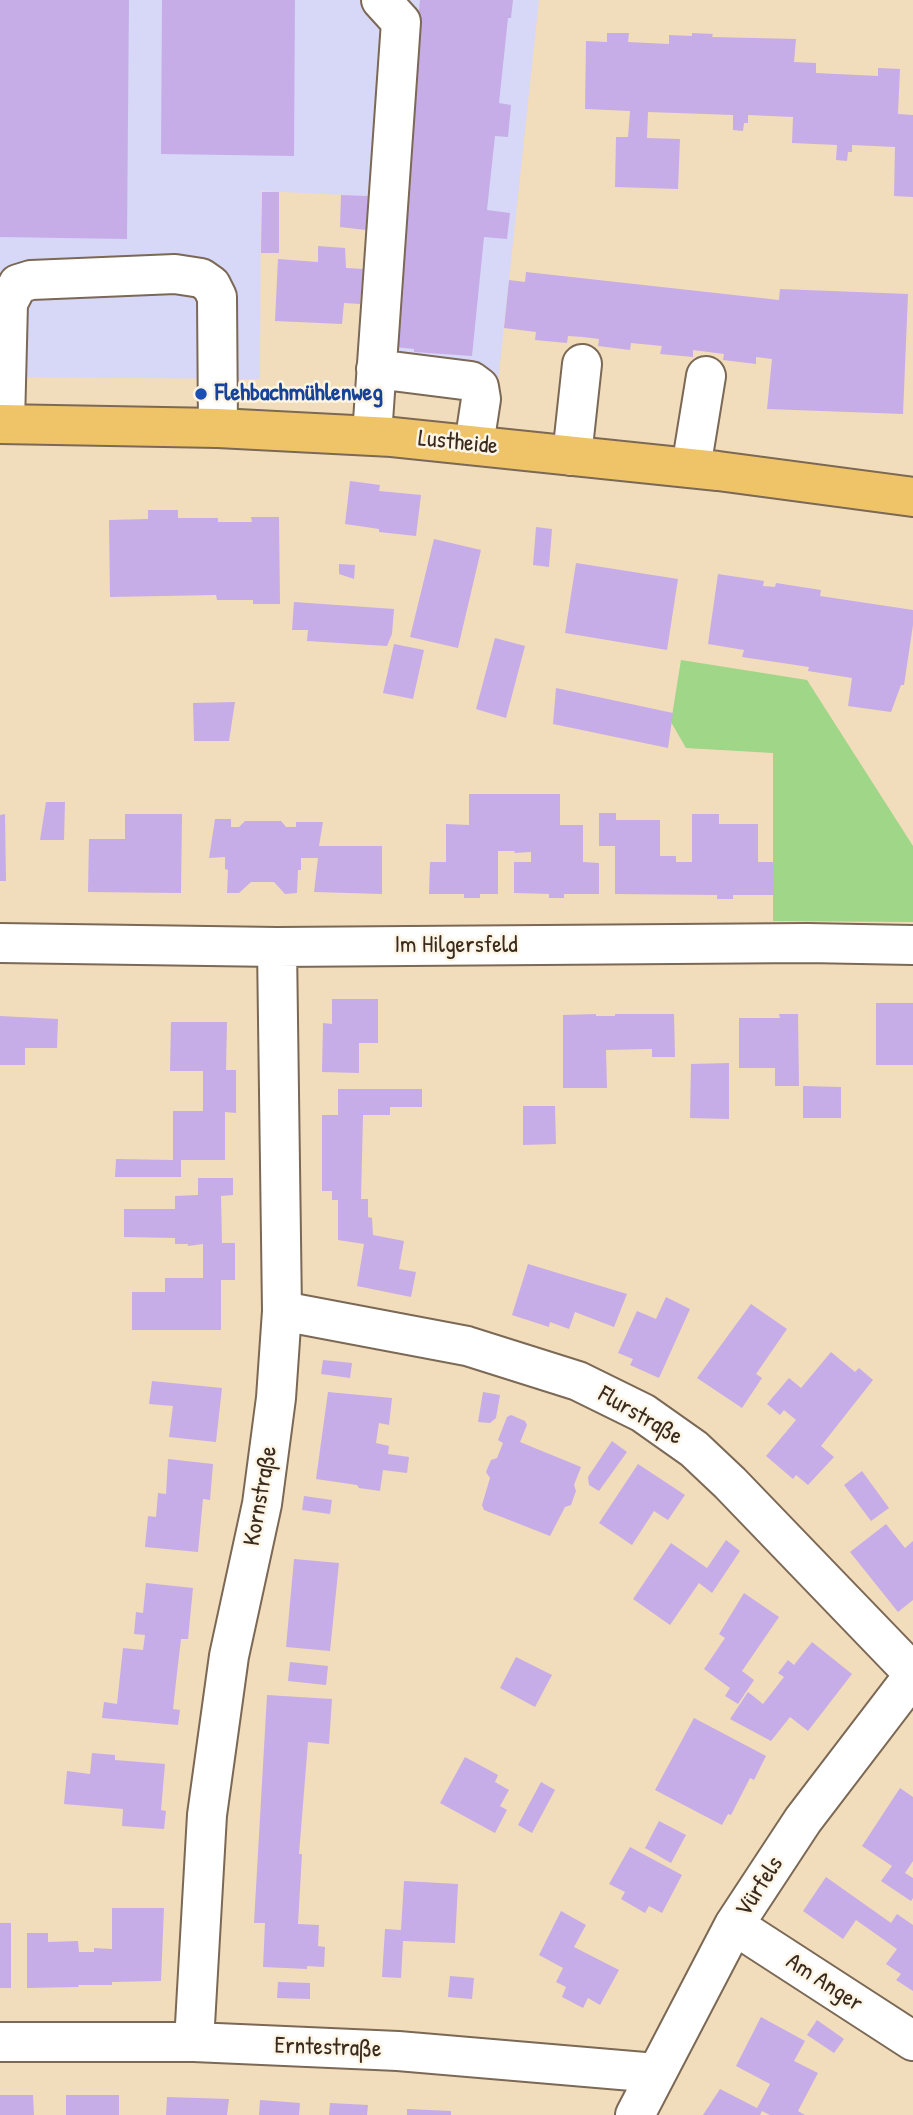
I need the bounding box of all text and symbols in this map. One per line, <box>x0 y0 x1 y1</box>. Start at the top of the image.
place label: Flehbachmühlenweg <box>215 380 383 408</box>
marker: Flehbachmühlenweg <box>193 386 209 402</box>
street label: Lustheide <box>417 425 499 461</box>
street label: Im Hilgersfeld <box>394 932 518 960</box>
street label: Flurstraße <box>593 1380 687 1452</box>
street label: Kornstraße <box>238 1444 284 1548</box>
street label: Vürfels <box>730 1851 790 1923</box>
street label: Am Anger <box>780 1948 868 2018</box>
street label: Erntestraße <box>274 2032 382 2064</box>

